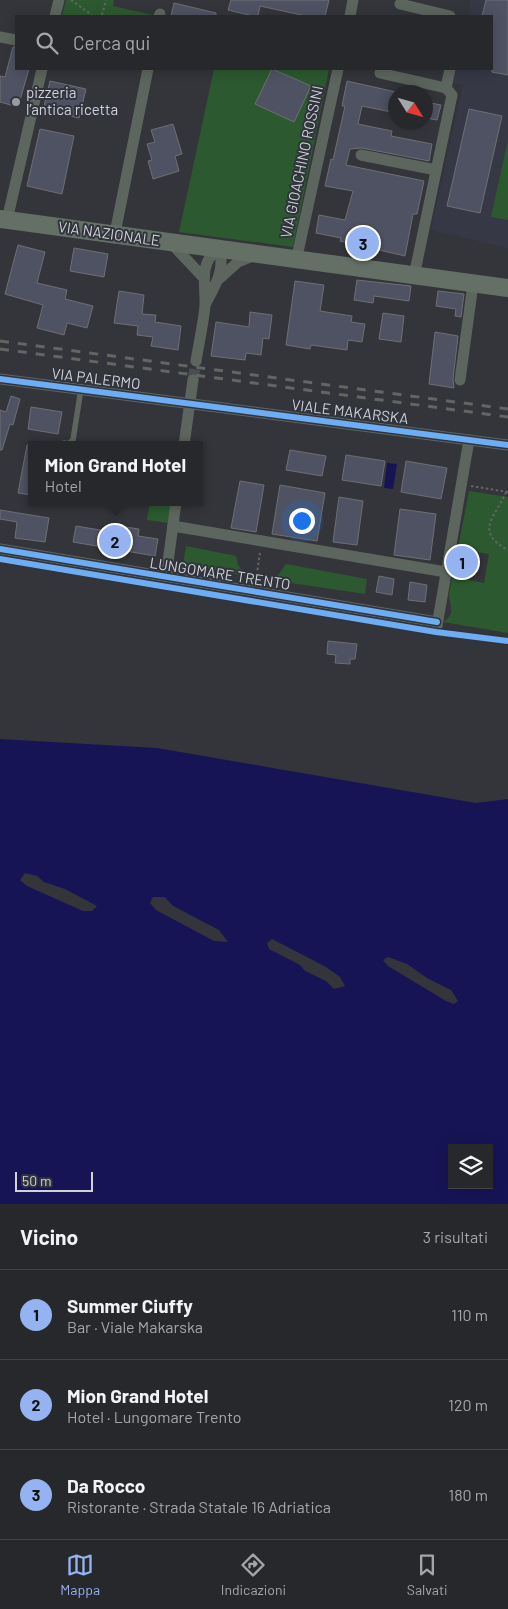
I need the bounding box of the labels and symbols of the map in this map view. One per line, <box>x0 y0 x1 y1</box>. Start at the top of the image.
place label: pizzeria l’antica ricetta <box>26 83 118 118</box>
street label: VIA GIOACHINO ROSSINI <box>276 84 326 240</box>
north arrow <box>388 85 433 130</box>
marker: pizzeria l’antica ricetta <box>10 96 22 108</box>
street label: VIA NAZIONALE <box>57 217 161 249</box>
pin: 3 <box>347 224 379 262</box>
street label: VIA PALERMO <box>51 364 142 392</box>
street label: VIALE MAKARSKA <box>291 395 410 427</box>
your location <box>289 508 315 534</box>
pin: 2 <box>99 522 131 560</box>
pin: 1 <box>446 543 478 581</box>
street label: LUNGOMARE TRENTO <box>149 553 292 593</box>
scale bar <box>15 1169 92 1192</box>

